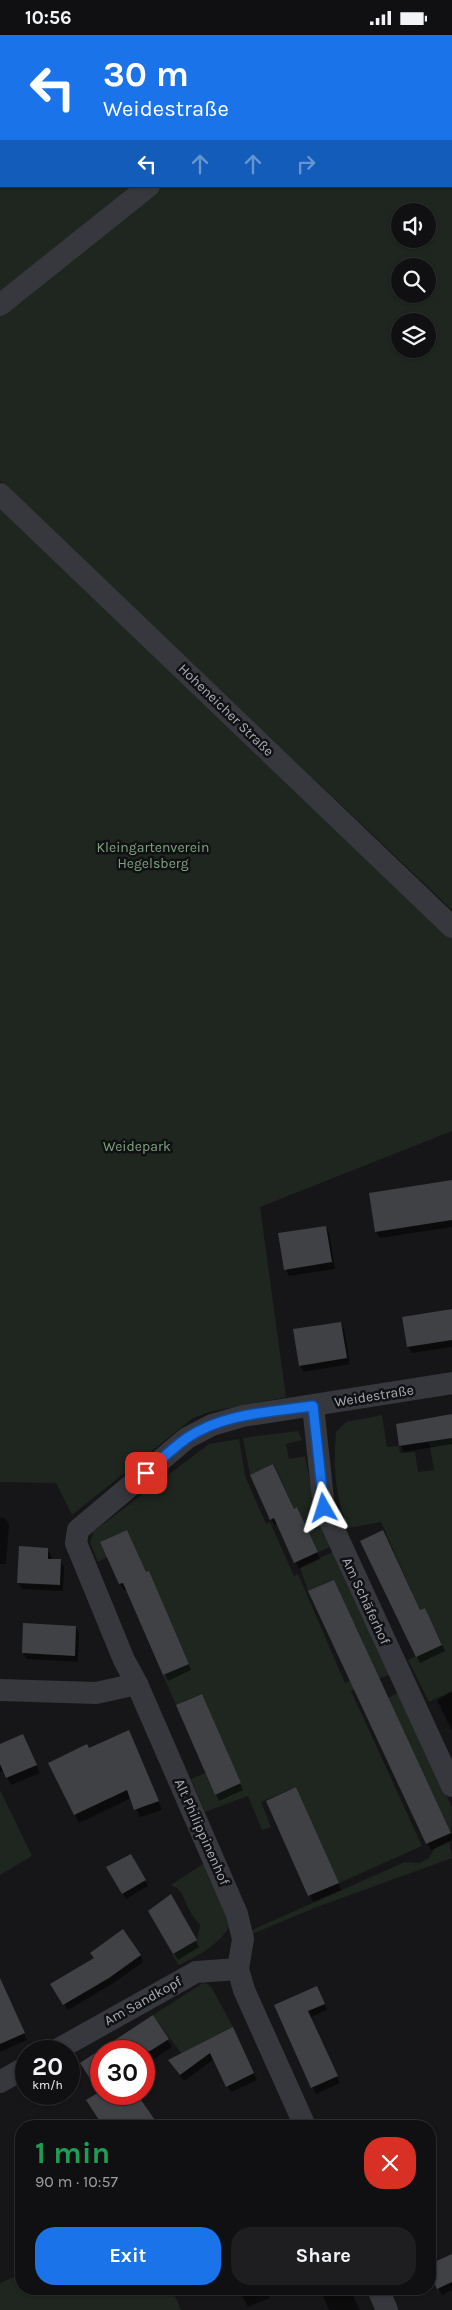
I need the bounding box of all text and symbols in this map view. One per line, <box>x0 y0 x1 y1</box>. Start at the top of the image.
text: 10:56 <box>25 7 72 29</box>
text: 30 m <box>103 54 189 95</box>
icon: left <box>20 55 85 120</box>
text: Weidestraße <box>103 96 229 122</box>
icon: left <box>133 150 161 178</box>
icon: ahead <box>186 150 214 178</box>
icon: ahead <box>239 150 267 178</box>
icon: right <box>292 150 320 178</box>
map controls <box>391 203 436 358</box>
button: sound <box>391 203 436 248</box>
button: search <box>391 258 436 303</box>
button: layers <box>391 313 436 358</box>
street label: Hoheneicher Straße <box>175 660 277 760</box>
park label: Kleingartenverein Hegelsberg <box>97 839 209 872</box>
park label: Weidepark <box>103 1138 171 1155</box>
street label: Weidestraße <box>333 1381 415 1411</box>
pin <box>125 1452 167 1494</box>
icon: arrive <box>132 1459 160 1487</box>
position arrow <box>297 1481 349 1533</box>
street label: Am Schäferhof <box>338 1555 394 1647</box>
street label: Alt Philippinenhof <box>171 1776 233 1888</box>
street label: Am Sandkopf <box>101 1973 185 2029</box>
speed limit sign: 30 <box>90 2040 155 2105</box>
text: 20 <box>32 2052 63 2081</box>
text: km/h <box>32 2078 63 2092</box>
text: 1 min <box>35 2135 110 2171</box>
button: close <box>364 2137 416 2189</box>
text: 90 m · 10:57 <box>35 2172 118 2191</box>
button: Exit <box>35 2227 221 2285</box>
button: Share <box>231 2227 416 2285</box>

